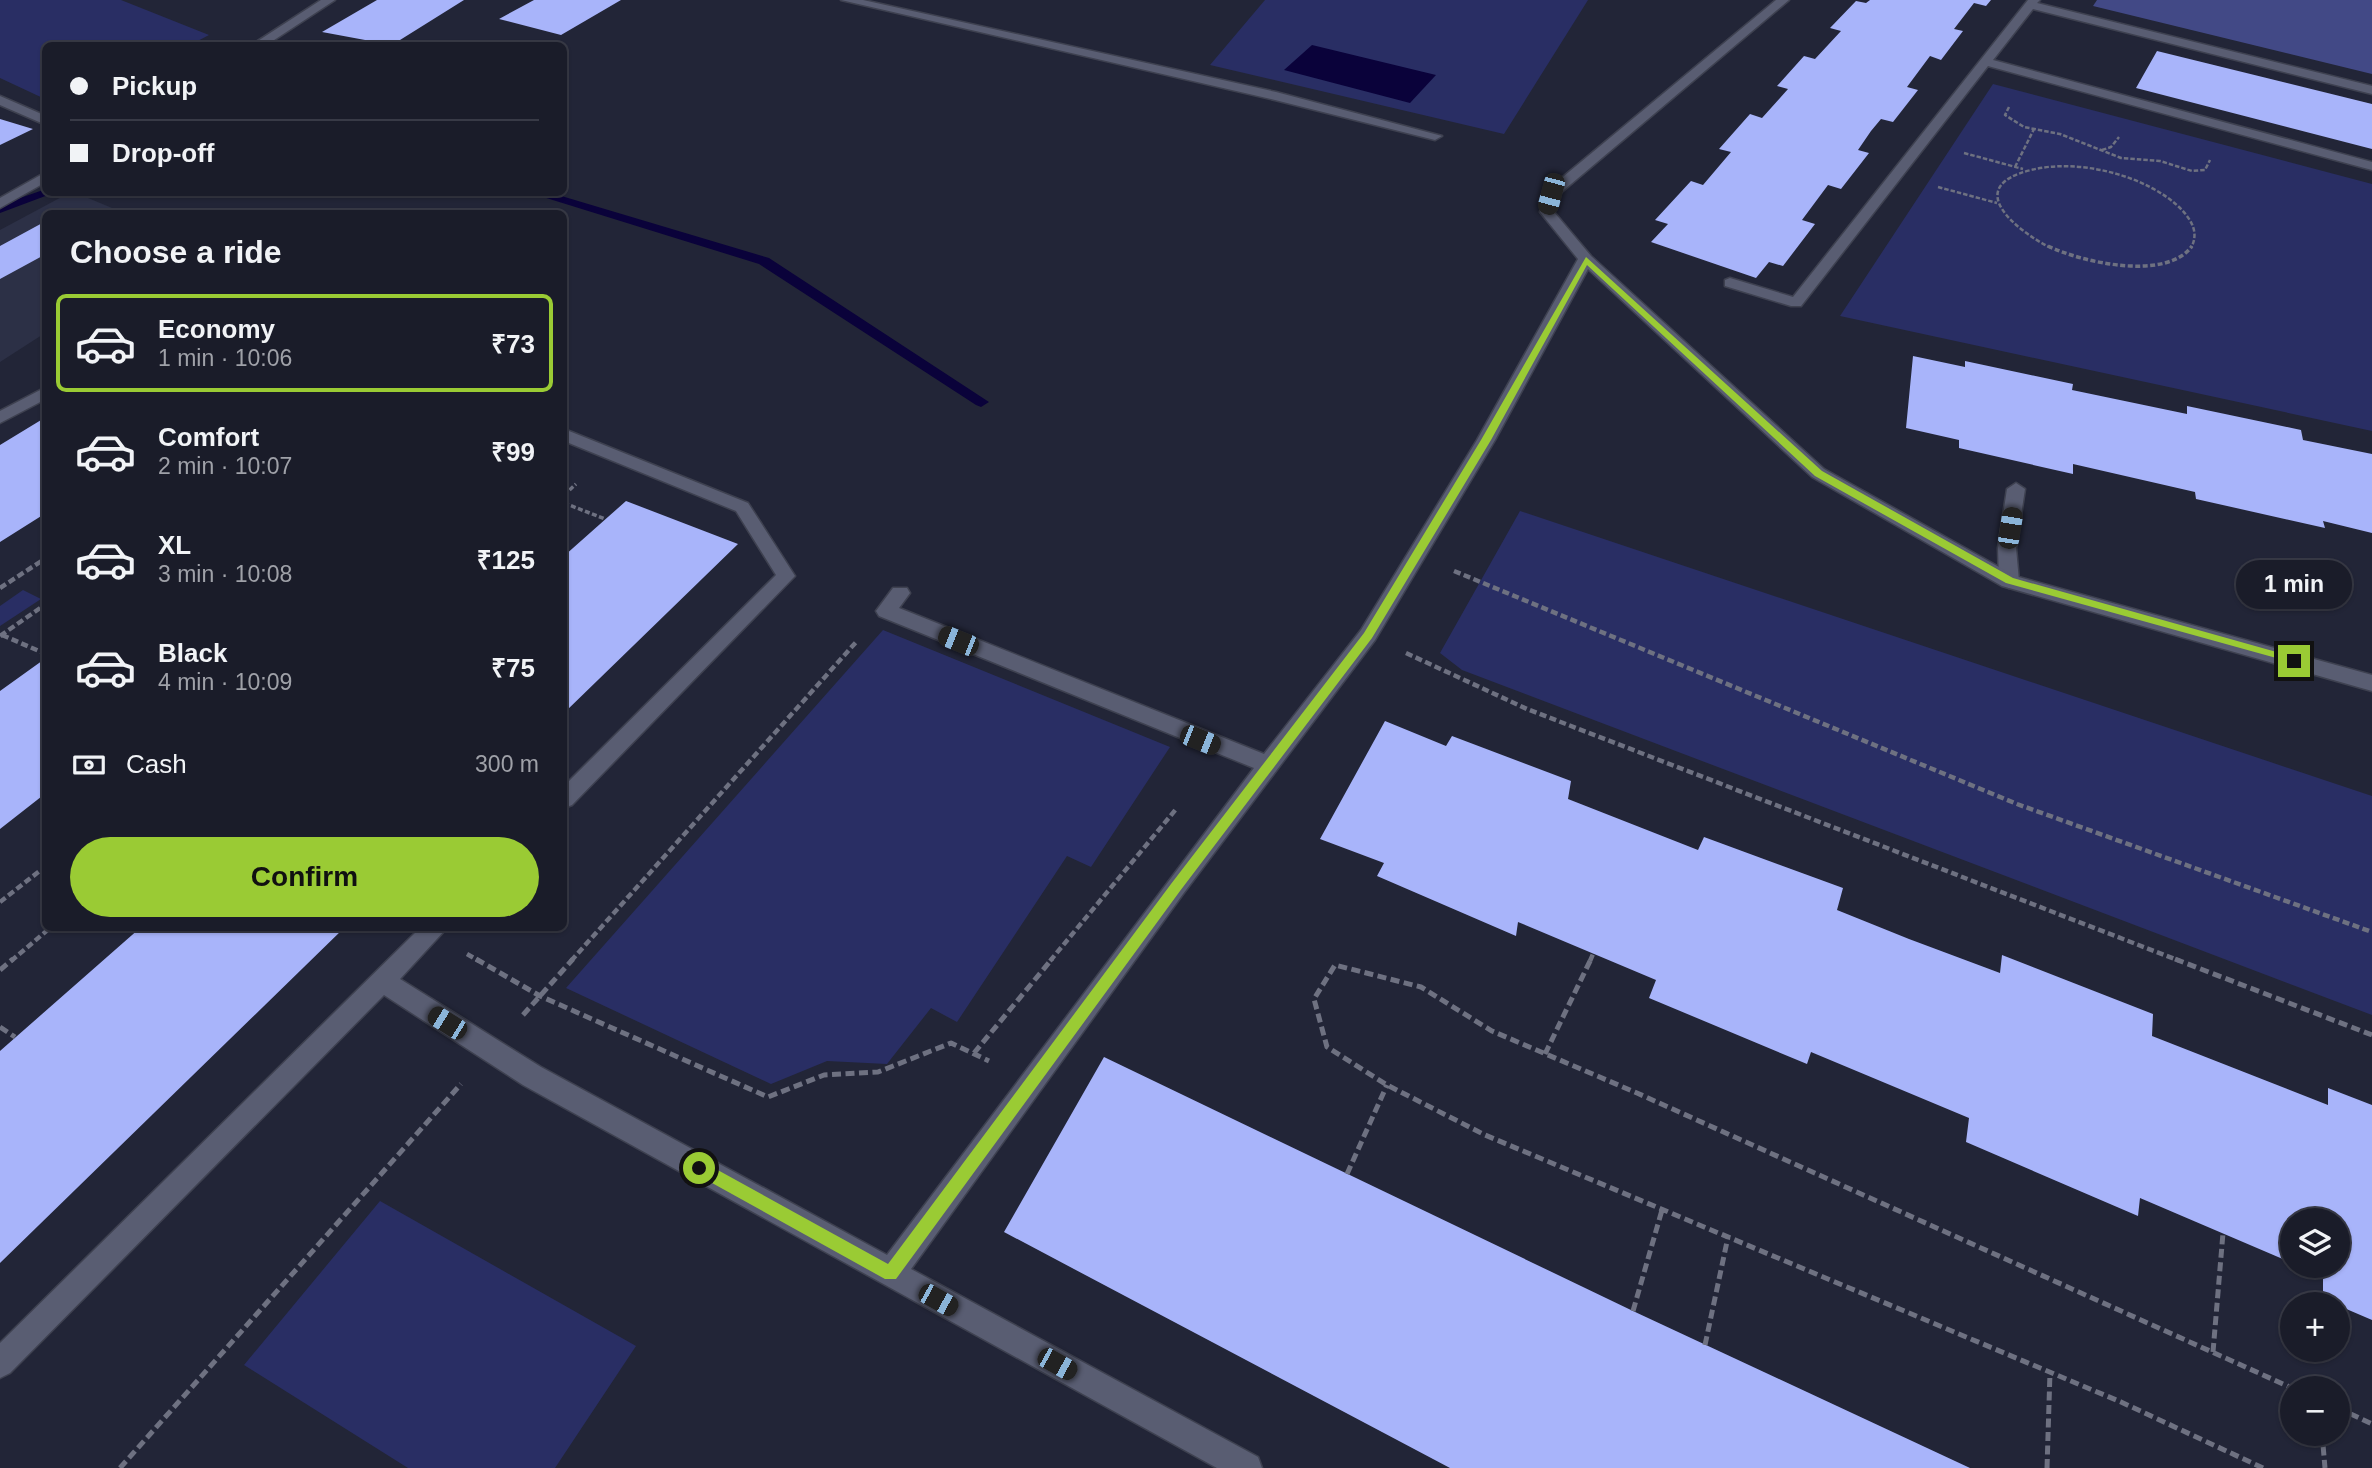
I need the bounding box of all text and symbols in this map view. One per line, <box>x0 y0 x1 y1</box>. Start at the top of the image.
text: Pickup <box>112 71 197 101</box>
text: Drop-off <box>112 138 215 168</box>
car <box>1536 171 1567 217</box>
text: Choose a ride <box>70 234 282 270</box>
icon: car <box>74 312 137 375</box>
text: Economy <box>158 314 275 344</box>
text: ₹73 <box>491 329 535 359</box>
text: 1 min · 10:06 <box>158 345 292 371</box>
icon: car <box>74 420 137 483</box>
text: Comfort <box>158 422 259 452</box>
text: ₹99 <box>491 437 535 467</box>
text: 2 min · 10:07 <box>158 453 292 479</box>
car <box>1997 506 2024 550</box>
icon: car <box>74 528 137 591</box>
text: XL <box>158 530 191 560</box>
text: ₹125 <box>477 545 535 575</box>
callout: 1 min <box>2236 560 2352 608</box>
text: 3 min · 10:08 <box>158 561 292 587</box>
text: 1 min <box>2264 571 2324 597</box>
car <box>935 623 982 659</box>
icon: car <box>74 636 137 699</box>
text: Black <box>158 638 227 668</box>
route end <box>2278 645 2310 677</box>
text: ₹75 <box>491 653 535 683</box>
text: 4 min · 10:09 <box>158 669 292 695</box>
car <box>1177 722 1224 758</box>
icon: cash <box>70 746 108 784</box>
text: Cash <box>126 749 187 779</box>
text: 300 m <box>475 751 539 777</box>
button: Confirm <box>70 837 539 917</box>
car <box>424 1003 471 1043</box>
route start <box>683 1152 715 1184</box>
map controls <box>2280 1208 2350 1446</box>
button: layers <box>2280 1208 2350 1278</box>
car <box>915 1281 962 1319</box>
button: + <box>2280 1292 2350 1362</box>
car <box>1034 1345 1081 1383</box>
button: − <box>2280 1376 2350 1446</box>

